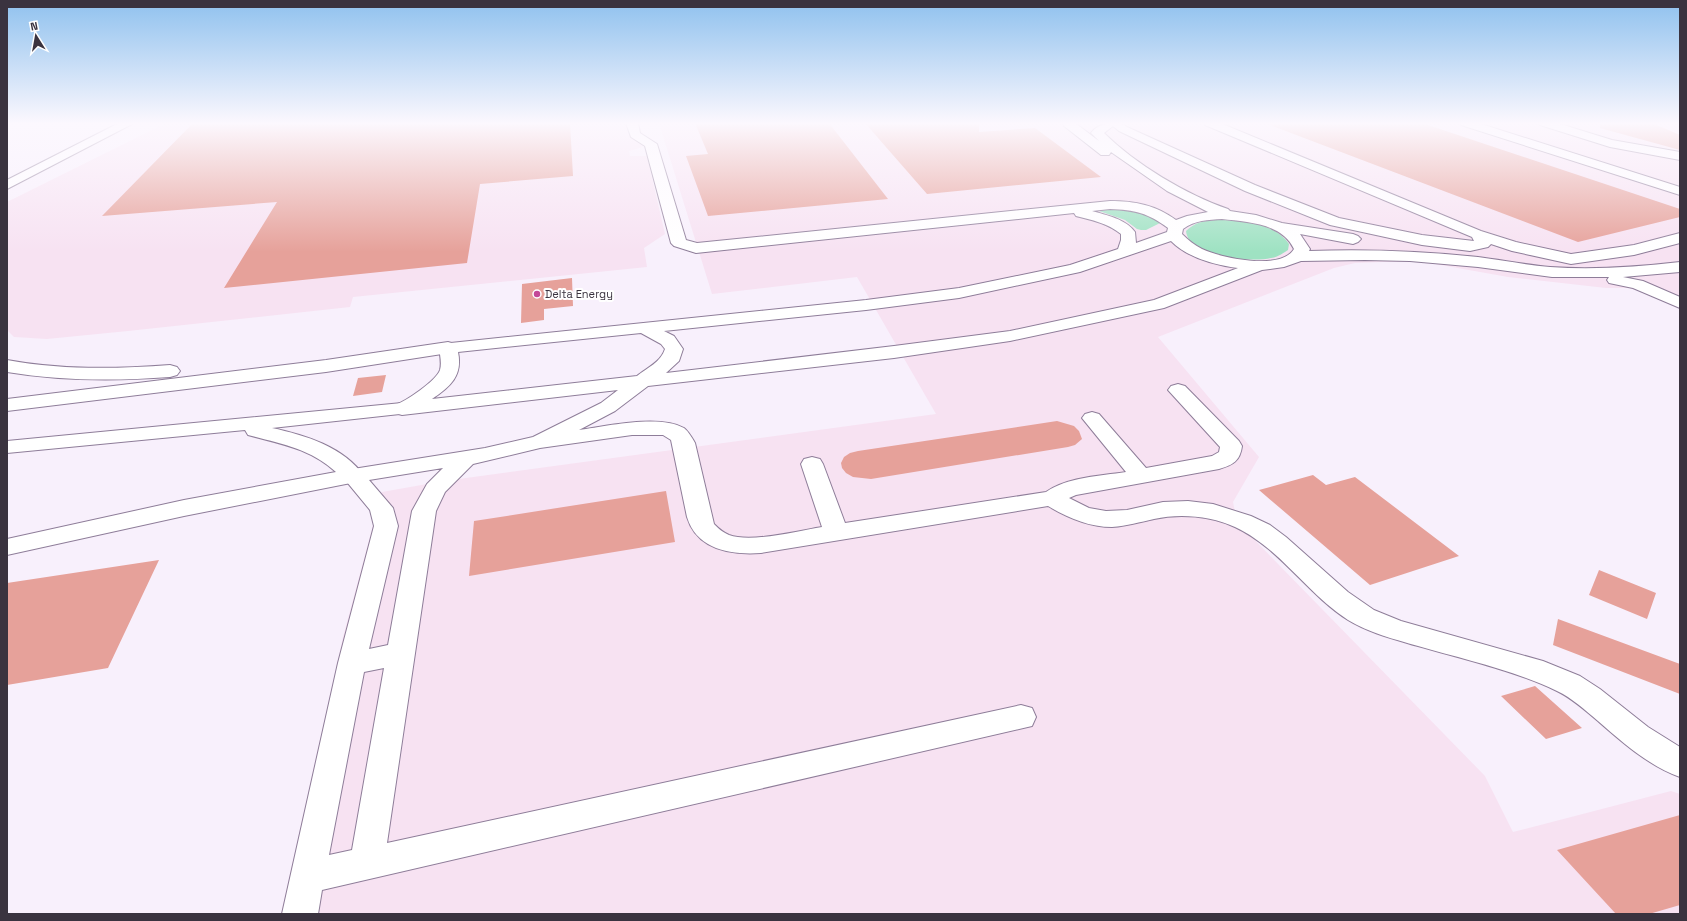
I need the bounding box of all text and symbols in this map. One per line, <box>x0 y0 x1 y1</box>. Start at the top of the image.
north arrow <box>16 16 56 56</box>
text: N <box>29 19 39 34</box>
place label: Delta Energy <box>545 287 613 301</box>
marker: Delta Energy <box>532 289 542 299</box>

